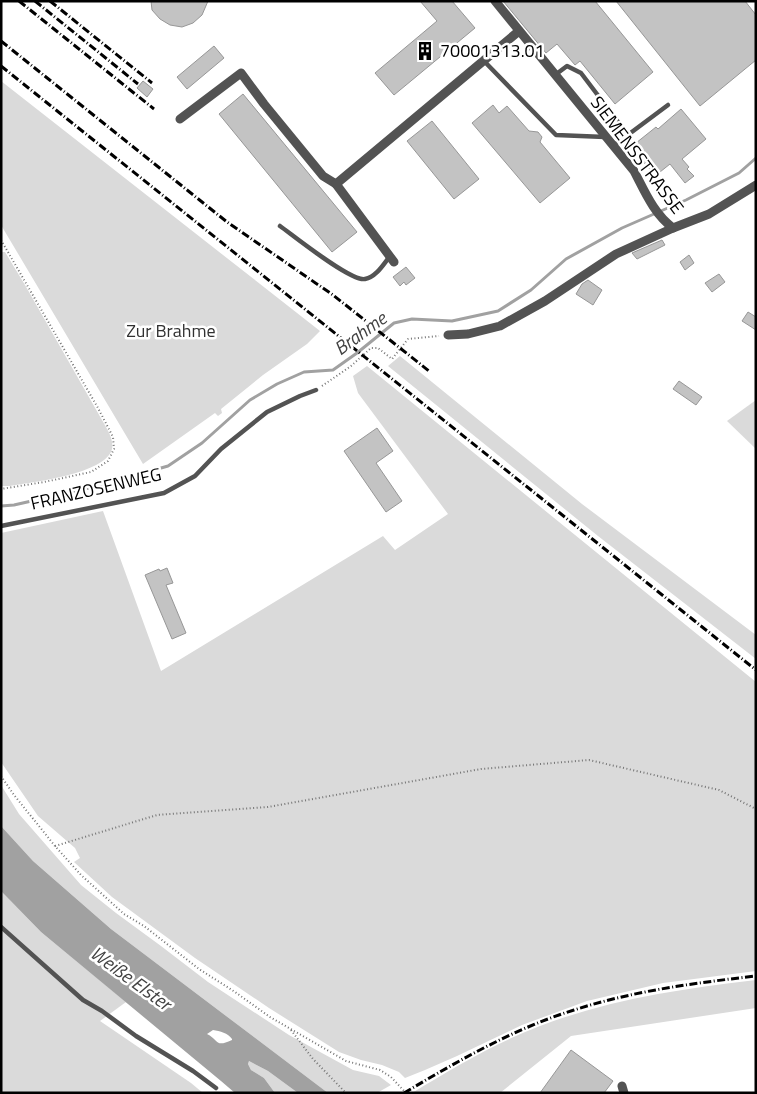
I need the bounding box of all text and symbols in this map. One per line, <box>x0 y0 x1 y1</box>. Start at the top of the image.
place label: 70001313.01 <box>440 37 545 64</box>
building icon: 70001313.01 <box>414 40 436 62</box>
street label: SIEMENSSTRASSE <box>584 90 691 219</box>
water label: Brahme <box>327 303 393 362</box>
park label: Zur Brahme <box>126 317 216 344</box>
street label: FRANZOSENWEG <box>28 460 164 517</box>
water label: Weiße Elster <box>85 938 179 1018</box>

